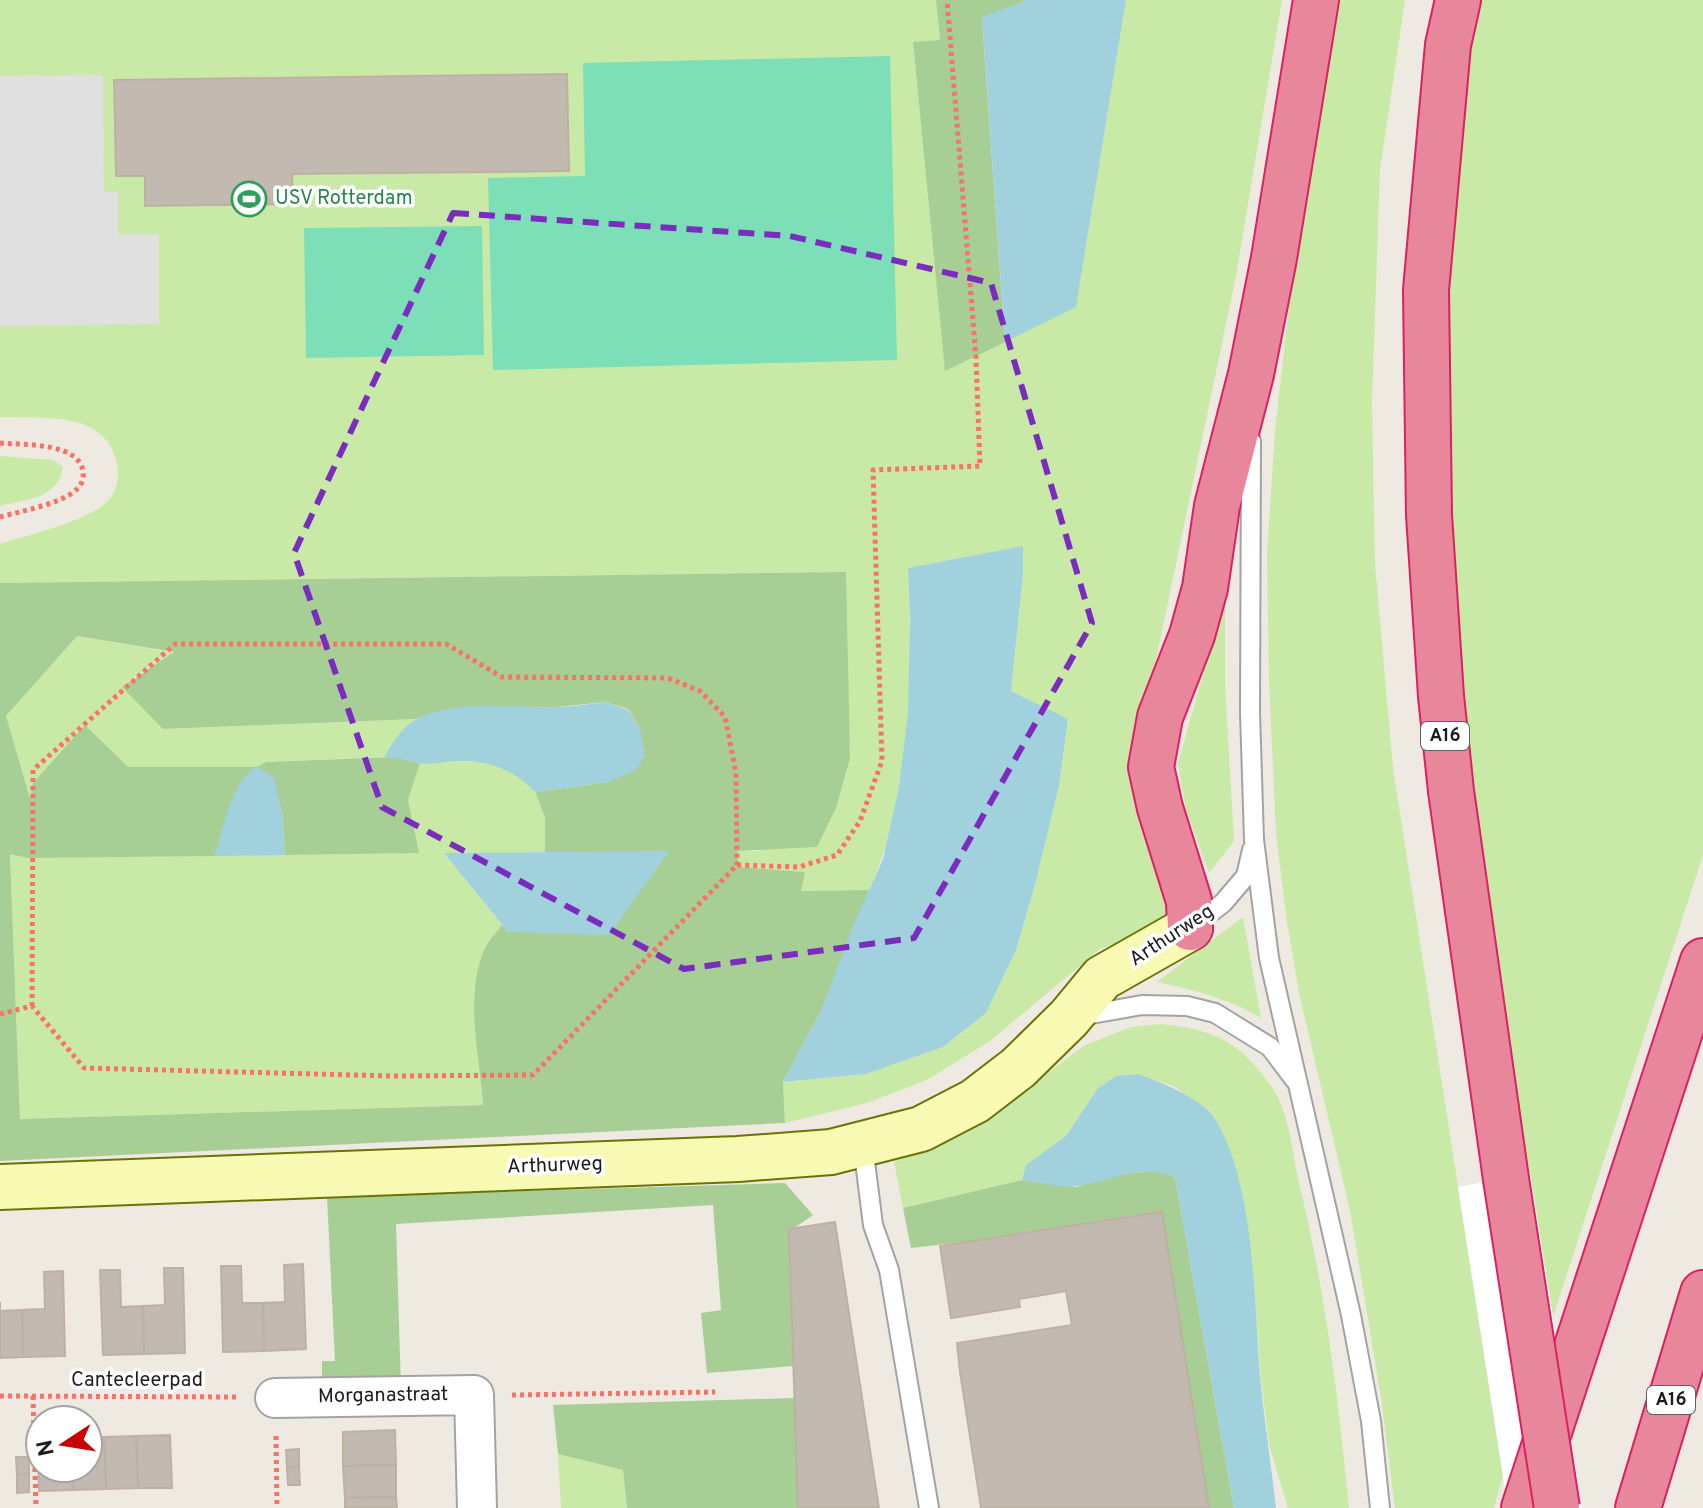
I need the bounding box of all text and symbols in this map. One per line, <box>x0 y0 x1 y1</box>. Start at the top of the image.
sports icon: USV Rotterdam <box>230 180 268 218</box>
place label: USV Rotterdam <box>275 186 413 212</box>
road number: A16 <box>1421 722 1469 750</box>
street label: Arthurweg <box>1125 899 1219 973</box>
street label: Arthurweg <box>507 1151 603 1181</box>
street label: Cantecleerpad <box>71 1368 203 1394</box>
street label: Morganastraat <box>318 1382 448 1410</box>
road number: A16 <box>1647 1386 1695 1414</box>
north arrow <box>24 1404 104 1484</box>
text: N <box>32 1437 62 1458</box>

